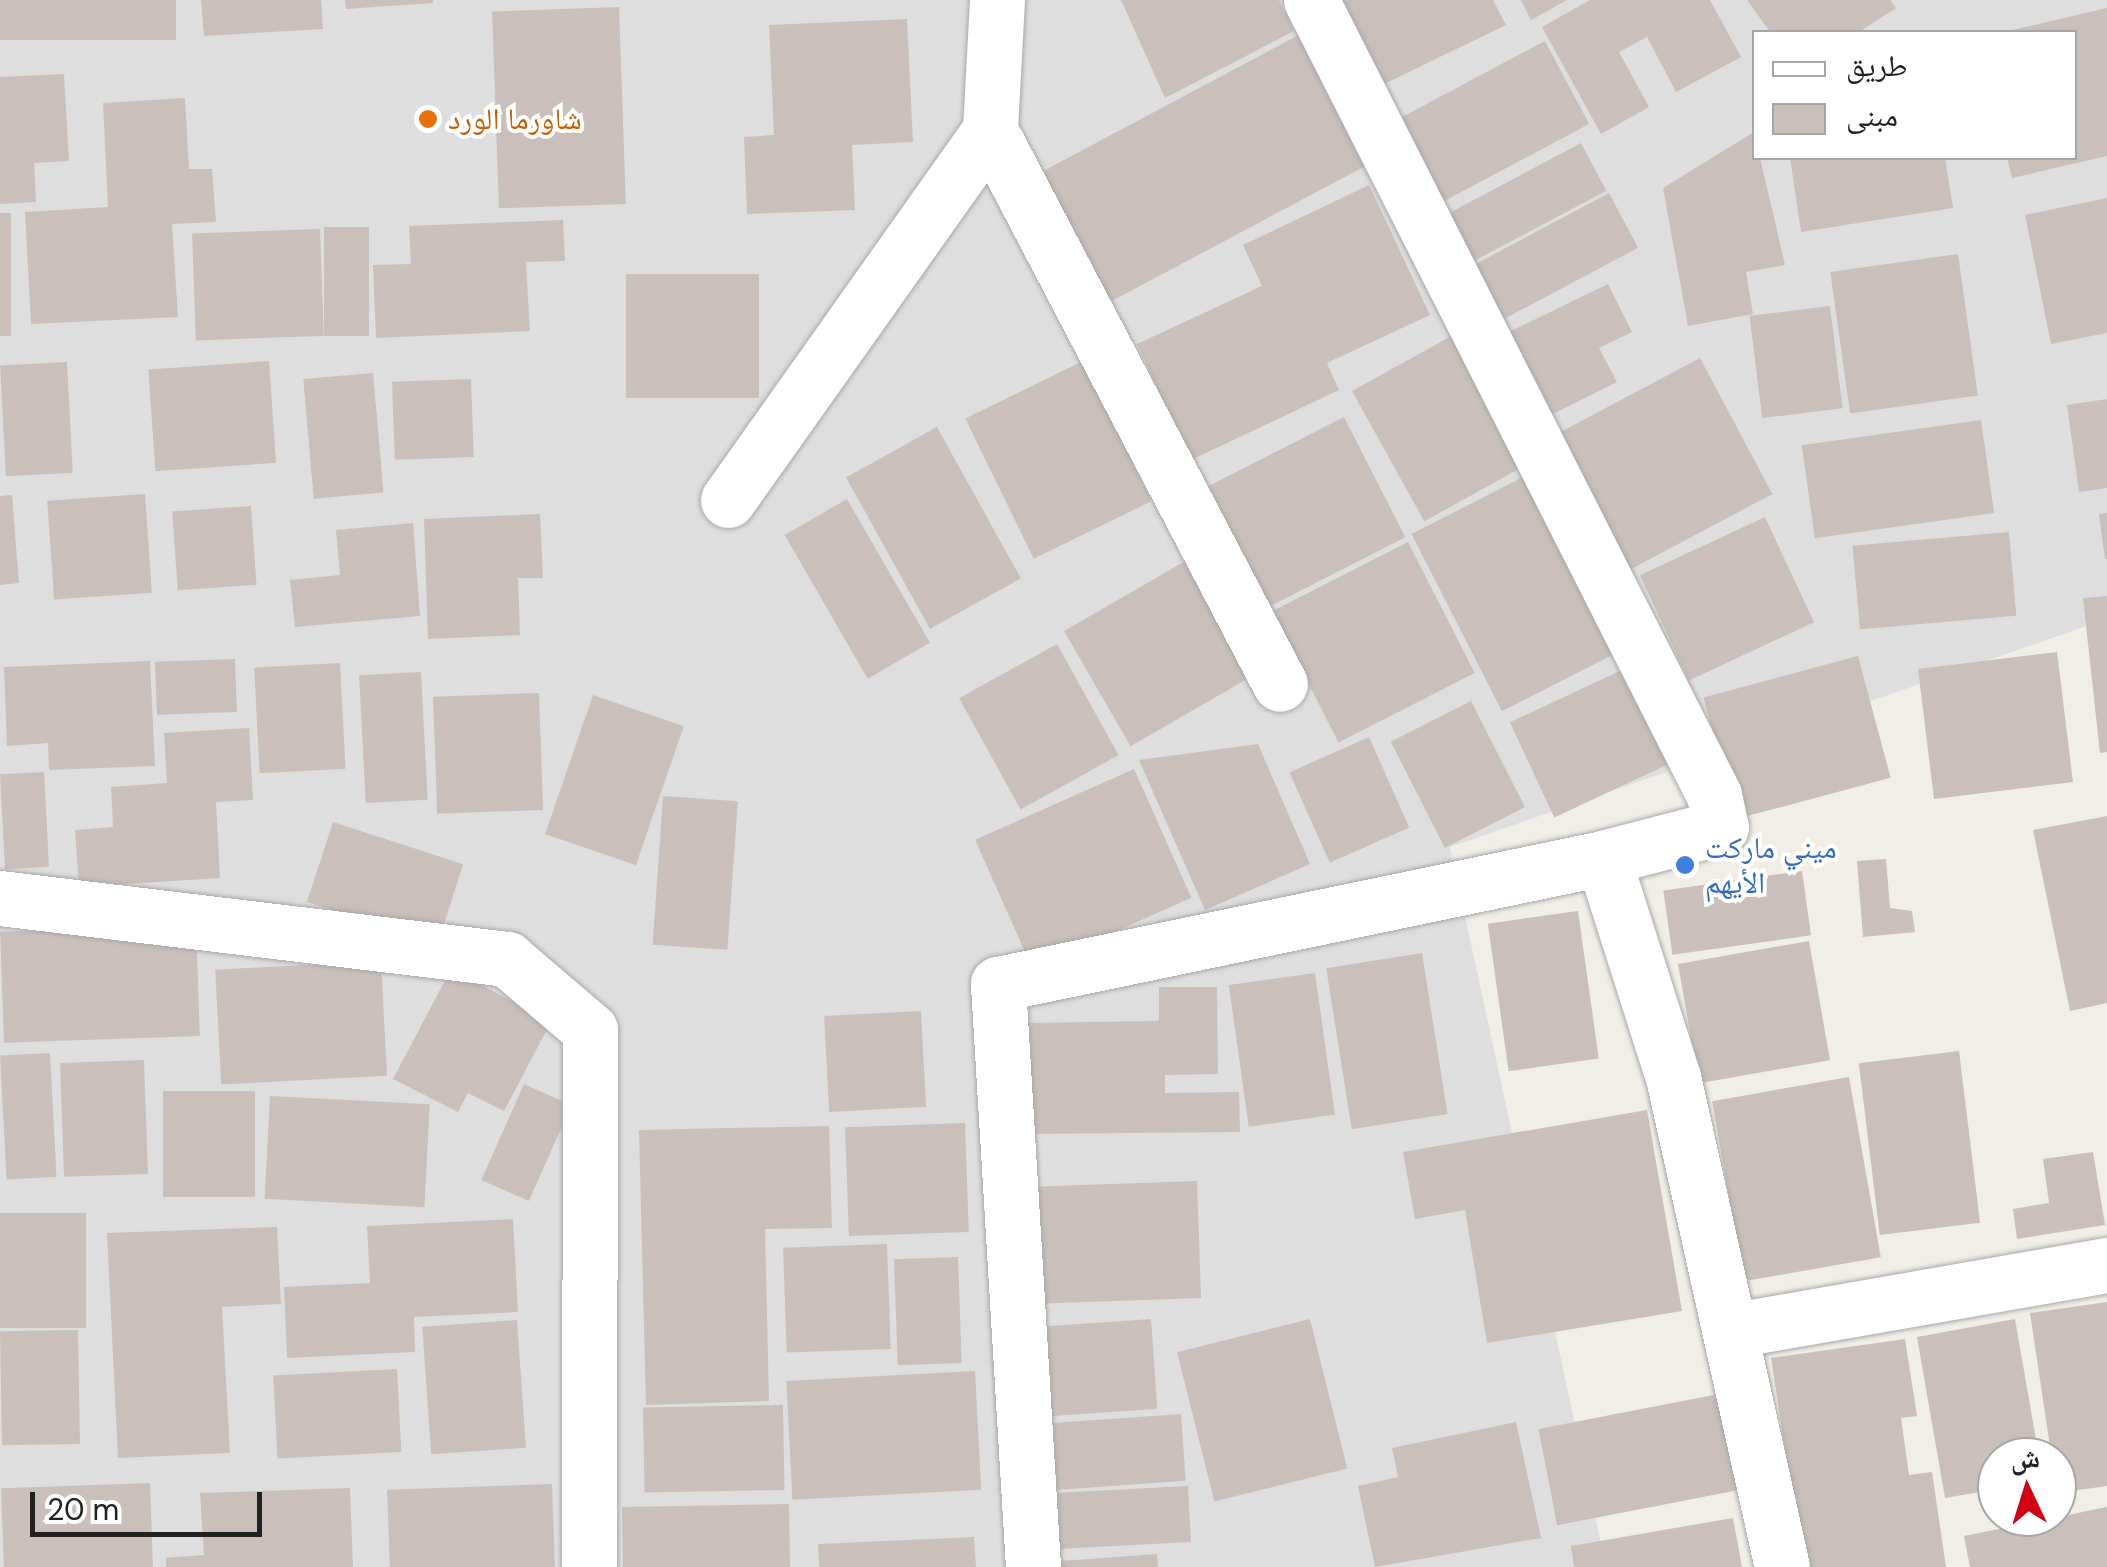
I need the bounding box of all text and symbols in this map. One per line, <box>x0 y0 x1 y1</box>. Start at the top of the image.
legend <box>1752 30 2077 160</box>
text: طريق <box>1846 46 1907 85</box>
text: مبنى <box>1846 96 1898 135</box>
place label: شاورما الورد <box>448 101 582 137</box>
marker: شاورما الورد <box>417 108 439 130</box>
place label: ميني ماركت الأيهم <box>1705 830 1837 900</box>
marker: ميني ماركت الأيهم <box>1674 854 1696 876</box>
north arrow <box>1977 1437 2077 1537</box>
text: ش <box>2009 1439 2041 1478</box>
scale bar <box>35 1472 268 1534</box>
text: 20 m <box>47 1490 119 1529</box>

